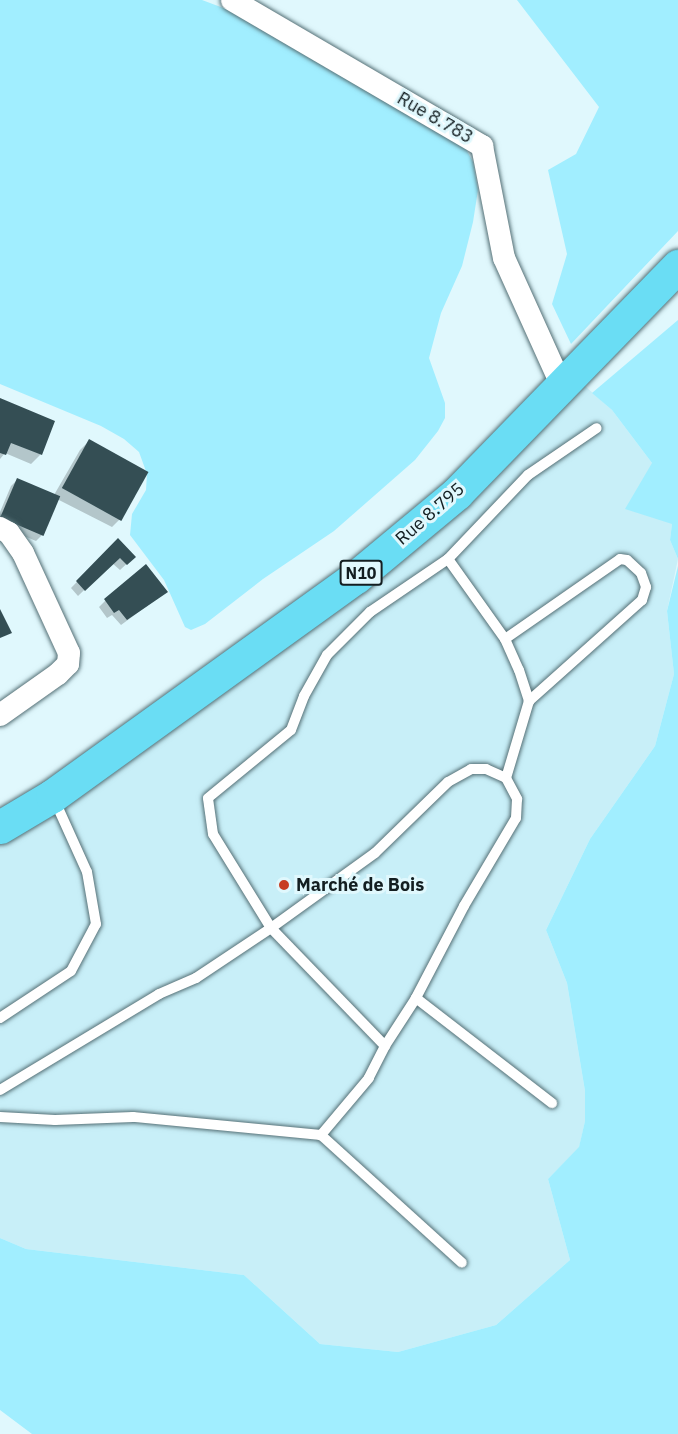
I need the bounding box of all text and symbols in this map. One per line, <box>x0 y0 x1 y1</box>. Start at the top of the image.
street label: Rue 8.783 <box>393 88 477 148</box>
street label: Rue 8.795 <box>391 478 469 550</box>
road number: N10 <box>338 560 384 586</box>
place label: Marché de Bois <box>296 874 424 896</box>
marker: Marché de Bois <box>277 878 291 892</box>

